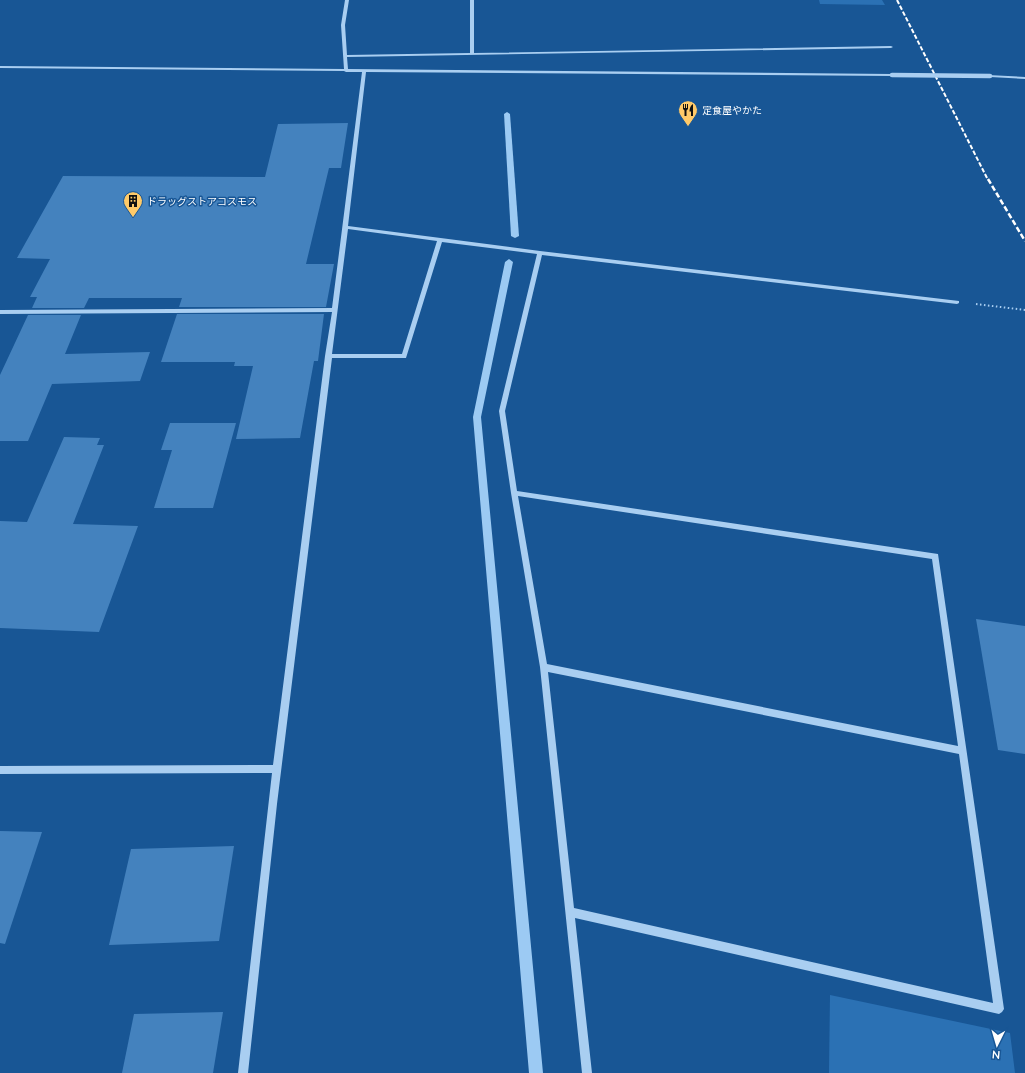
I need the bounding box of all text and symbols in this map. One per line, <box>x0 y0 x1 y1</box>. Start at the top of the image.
restaurant icon: 定食屋やかた <box>677 99 699 127</box>
place label: 定食屋やかた <box>702 104 762 118</box>
building icon: ドラッグストアコスモス <box>122 190 144 218</box>
place label: ドラッグストアコスモス <box>147 195 257 209</box>
north arrow <box>977 1025 1017 1065</box>
text: N <box>991 1047 1001 1062</box>

